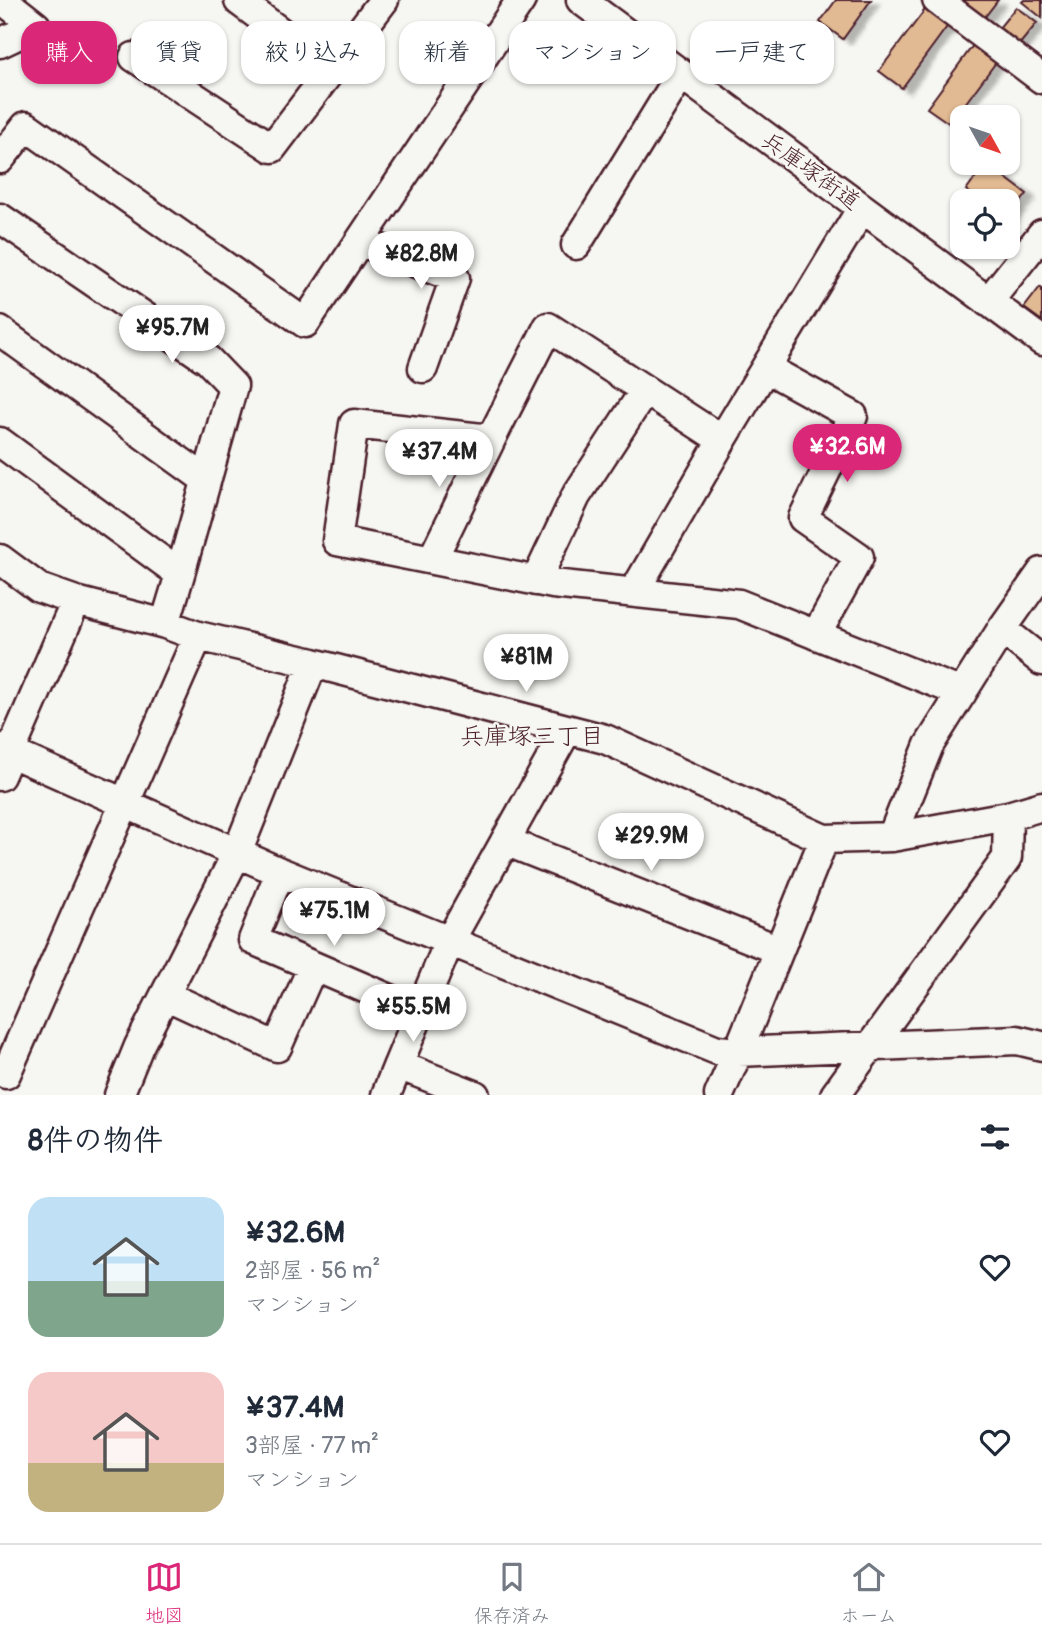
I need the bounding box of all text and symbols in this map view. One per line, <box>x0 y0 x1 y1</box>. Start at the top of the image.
chip: 購入 <box>21 21 117 84</box>
chip: 賃貸 <box>131 21 227 84</box>
chip: 絞り込み <box>241 21 385 84</box>
chip: 新着 <box>399 21 495 84</box>
chip: マンション <box>509 21 676 84</box>
chip: 一戸建て <box>690 21 834 84</box>
north arrow <box>950 105 1020 175</box>
map controls <box>950 105 1020 259</box>
street label: 兵庫塚街道 <box>756 125 866 217</box>
button: locate <box>950 189 1020 259</box>
pin: ¥82.8M <box>364 232 478 291</box>
text: ¥82.8M <box>384 239 458 268</box>
pin: ¥95.7M <box>115 306 229 365</box>
text: ¥95.7M <box>135 313 209 342</box>
pin: ¥32.6M <box>790 424 904 484</box>
pin: ¥37.4M <box>382 430 496 489</box>
text: ¥32.6M <box>809 432 885 461</box>
text: ¥37.4M <box>401 437 477 466</box>
pin: ¥81M <box>485 634 567 694</box>
text: ¥81M <box>499 642 553 671</box>
district label: 兵庫塚三丁目 <box>460 722 604 751</box>
pin: ¥29.9M <box>594 814 708 873</box>
text: ¥29.9M <box>614 821 688 850</box>
pin: ¥75.1M <box>277 888 391 948</box>
text: ¥75.1M <box>298 896 370 925</box>
pin: ¥55.5M <box>356 984 470 1044</box>
text: ¥55.5M <box>376 992 450 1021</box>
icon: filters <box>976 1118 1014 1156</box>
text: 8件の物件 <box>28 1122 163 1159</box>
text: ¥32.6M <box>245 1214 345 1251</box>
icon: home <box>84 1225 168 1309</box>
icon: heart <box>976 1248 1014 1286</box>
text: 2部屋 · 56 m² <box>245 1256 380 1285</box>
text: マンション <box>245 1290 359 1319</box>
text: ¥37.4M <box>245 1389 344 1426</box>
icon: home <box>84 1400 168 1484</box>
icon: heart <box>976 1423 1014 1461</box>
text: 3部屋 · 77 m² <box>245 1431 379 1460</box>
text: マンション <box>245 1465 359 1494</box>
tab: 地図 <box>145 1558 183 1628</box>
tab: 保存済み <box>474 1558 550 1628</box>
tab: ホーム <box>840 1558 897 1628</box>

